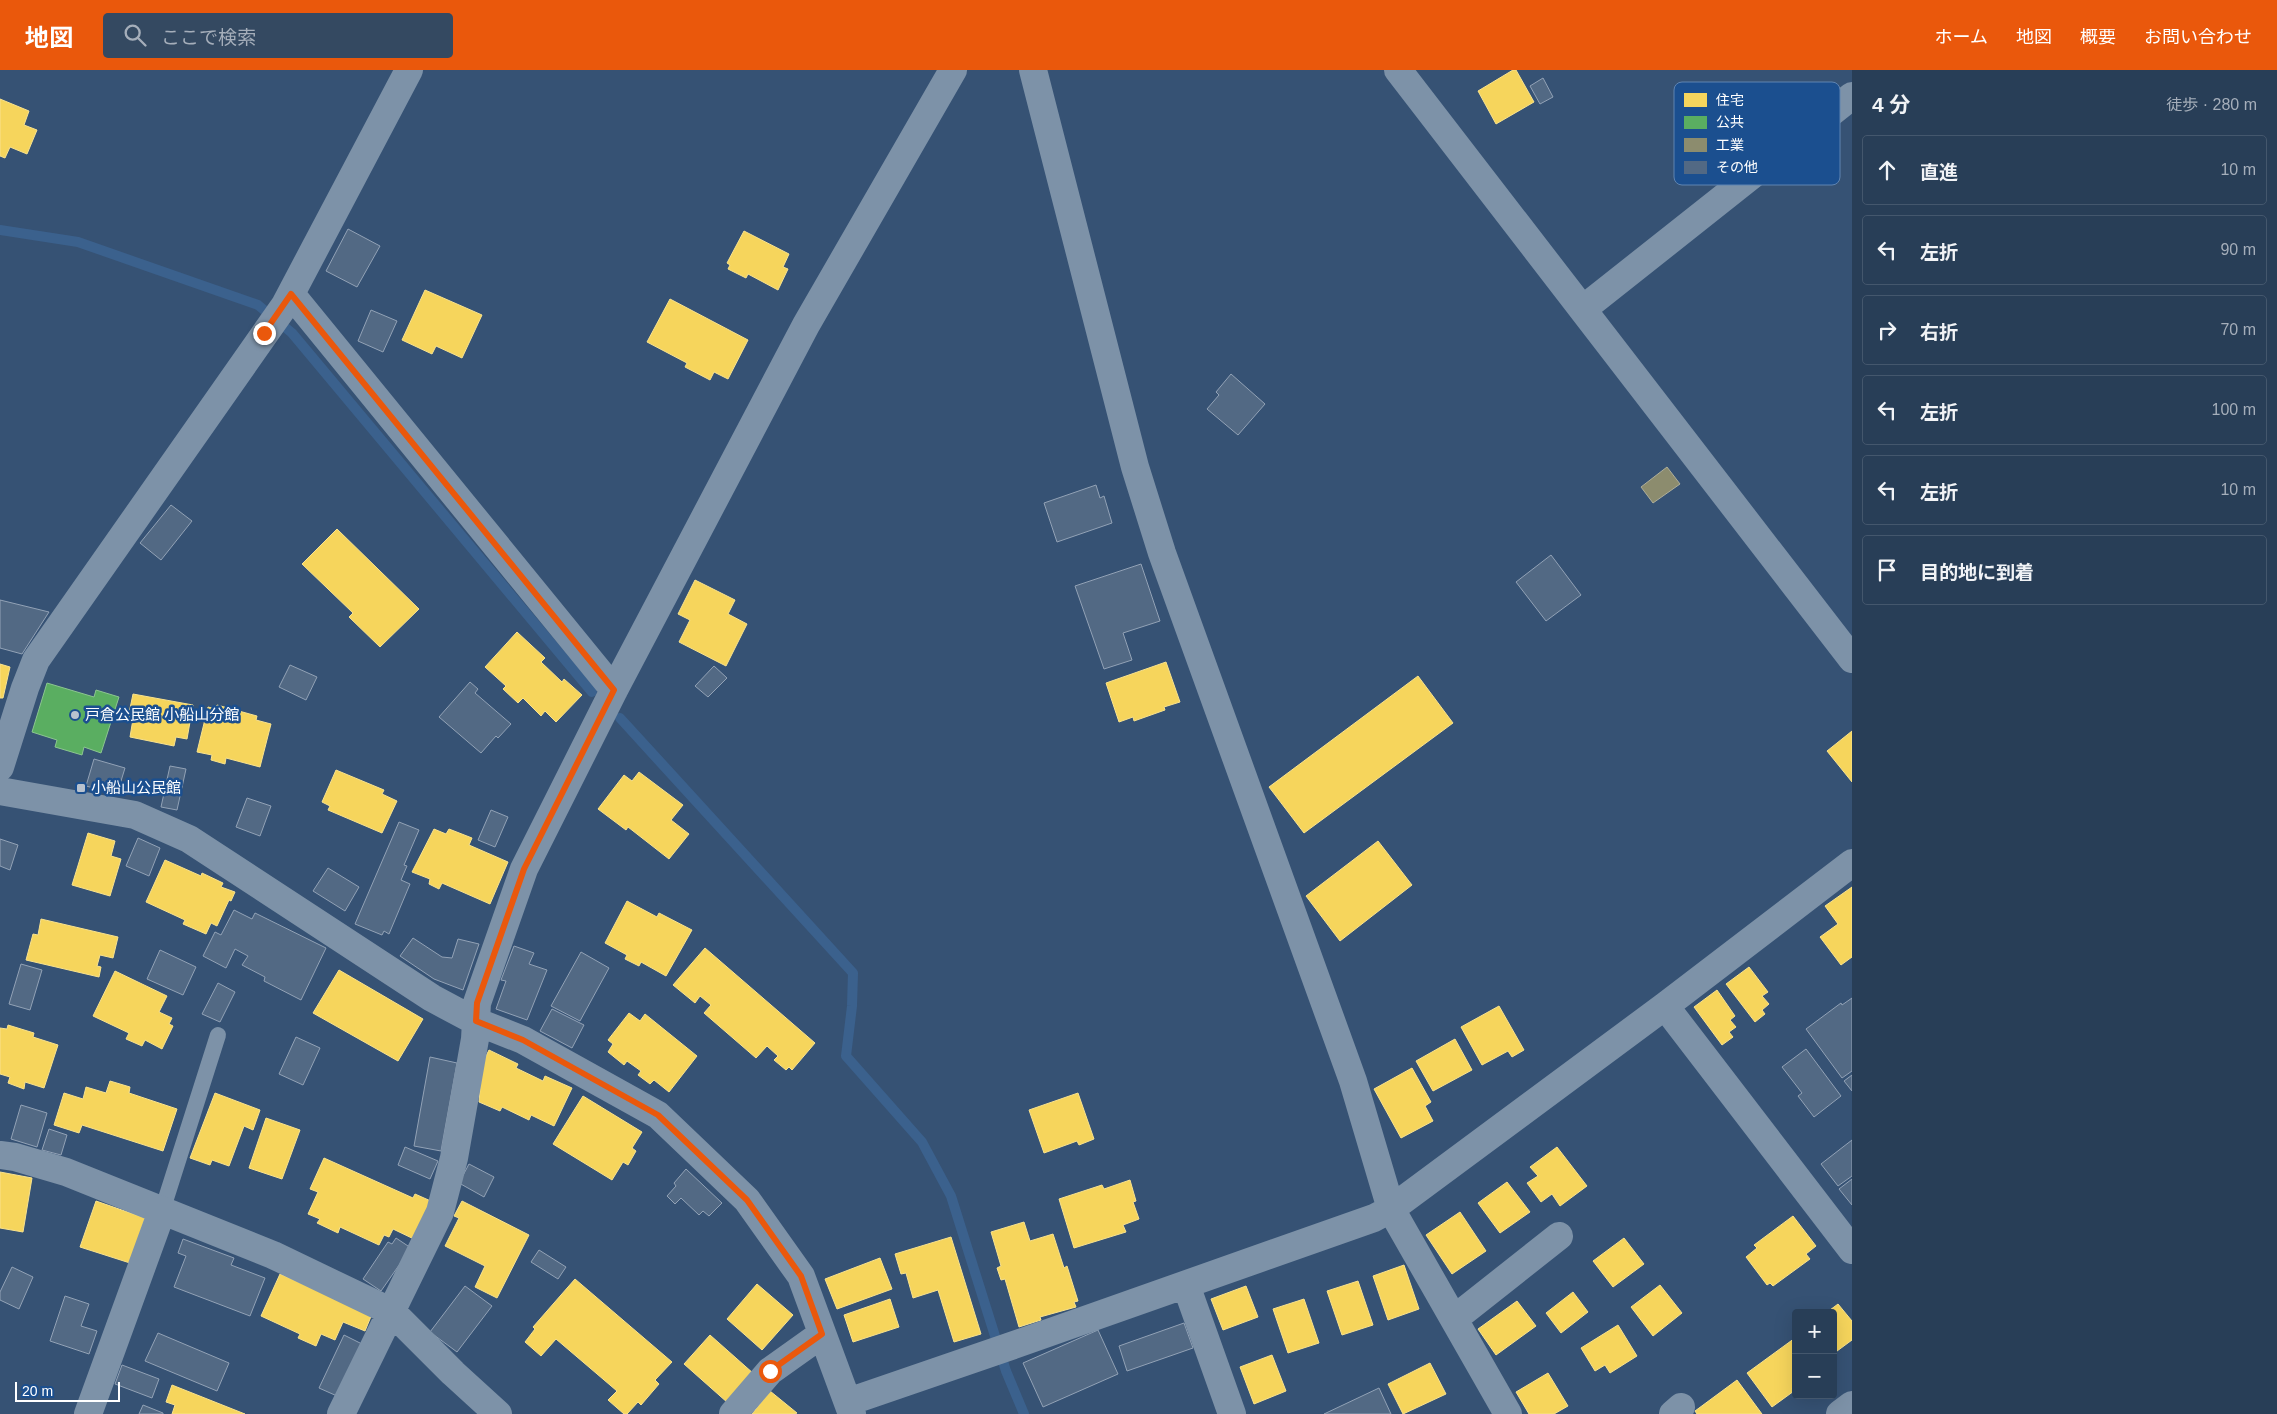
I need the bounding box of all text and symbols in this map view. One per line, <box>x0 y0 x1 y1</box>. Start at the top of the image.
search box <box>103 13 453 58</box>
icon: search <box>121 21 149 49</box>
text: 地図 <box>25 24 73 51</box>
text: ここで検索 <box>161 27 256 48</box>
text: ホーム <box>1935 27 1988 47</box>
text: 地図 <box>2016 27 2052 47</box>
text: 概要 <box>2080 27 2116 47</box>
text: お問い合わせ <box>2144 27 2252 47</box>
legend <box>1674 82 1840 185</box>
text: 住宅 <box>1716 92 1744 108</box>
text: 4 分 <box>1872 93 1911 116</box>
text: 徒歩 · 280 m <box>2166 96 2257 113</box>
text: 公共 <box>1716 114 1744 130</box>
text: 工業 <box>1716 137 1744 153</box>
icon: ahead <box>1873 156 1901 184</box>
text: その他 <box>1716 159 1758 175</box>
text: 10 m <box>2220 161 2256 178</box>
text: 直進 <box>1920 162 1958 183</box>
icon: left <box>1873 236 1901 264</box>
text: 90 m <box>2220 241 2256 258</box>
text: 左折 <box>1920 242 1958 263</box>
icon: right <box>1873 316 1901 344</box>
text: 70 m <box>2220 321 2256 338</box>
route end <box>253 322 276 345</box>
text: 右折 <box>1920 322 1958 343</box>
icon: left <box>1873 396 1901 424</box>
text: 100 m <box>2212 401 2256 418</box>
text: 左折 <box>1920 402 1958 423</box>
icon: left <box>1873 476 1901 504</box>
text: 10 m <box>2220 481 2256 498</box>
text: 左折 <box>1920 482 1958 503</box>
icon: arrive <box>1873 556 1901 584</box>
text: 目的地に到着 <box>1920 562 2034 583</box>
place label: 戸倉公民館 小船山分館 <box>85 706 239 723</box>
marker: 戸倉公民館 小船山分館 <box>69 709 81 721</box>
place label: 小船山公民館 <box>91 779 181 796</box>
marker: 小船山公民館 <box>75 782 87 794</box>
map controls <box>1792 1309 1837 1399</box>
button: + <box>1792 1309 1837 1354</box>
button: − <box>1792 1354 1837 1399</box>
route start <box>759 1360 782 1383</box>
scale bar <box>15 1379 120 1402</box>
text: 20 m <box>22 1383 53 1399</box>

